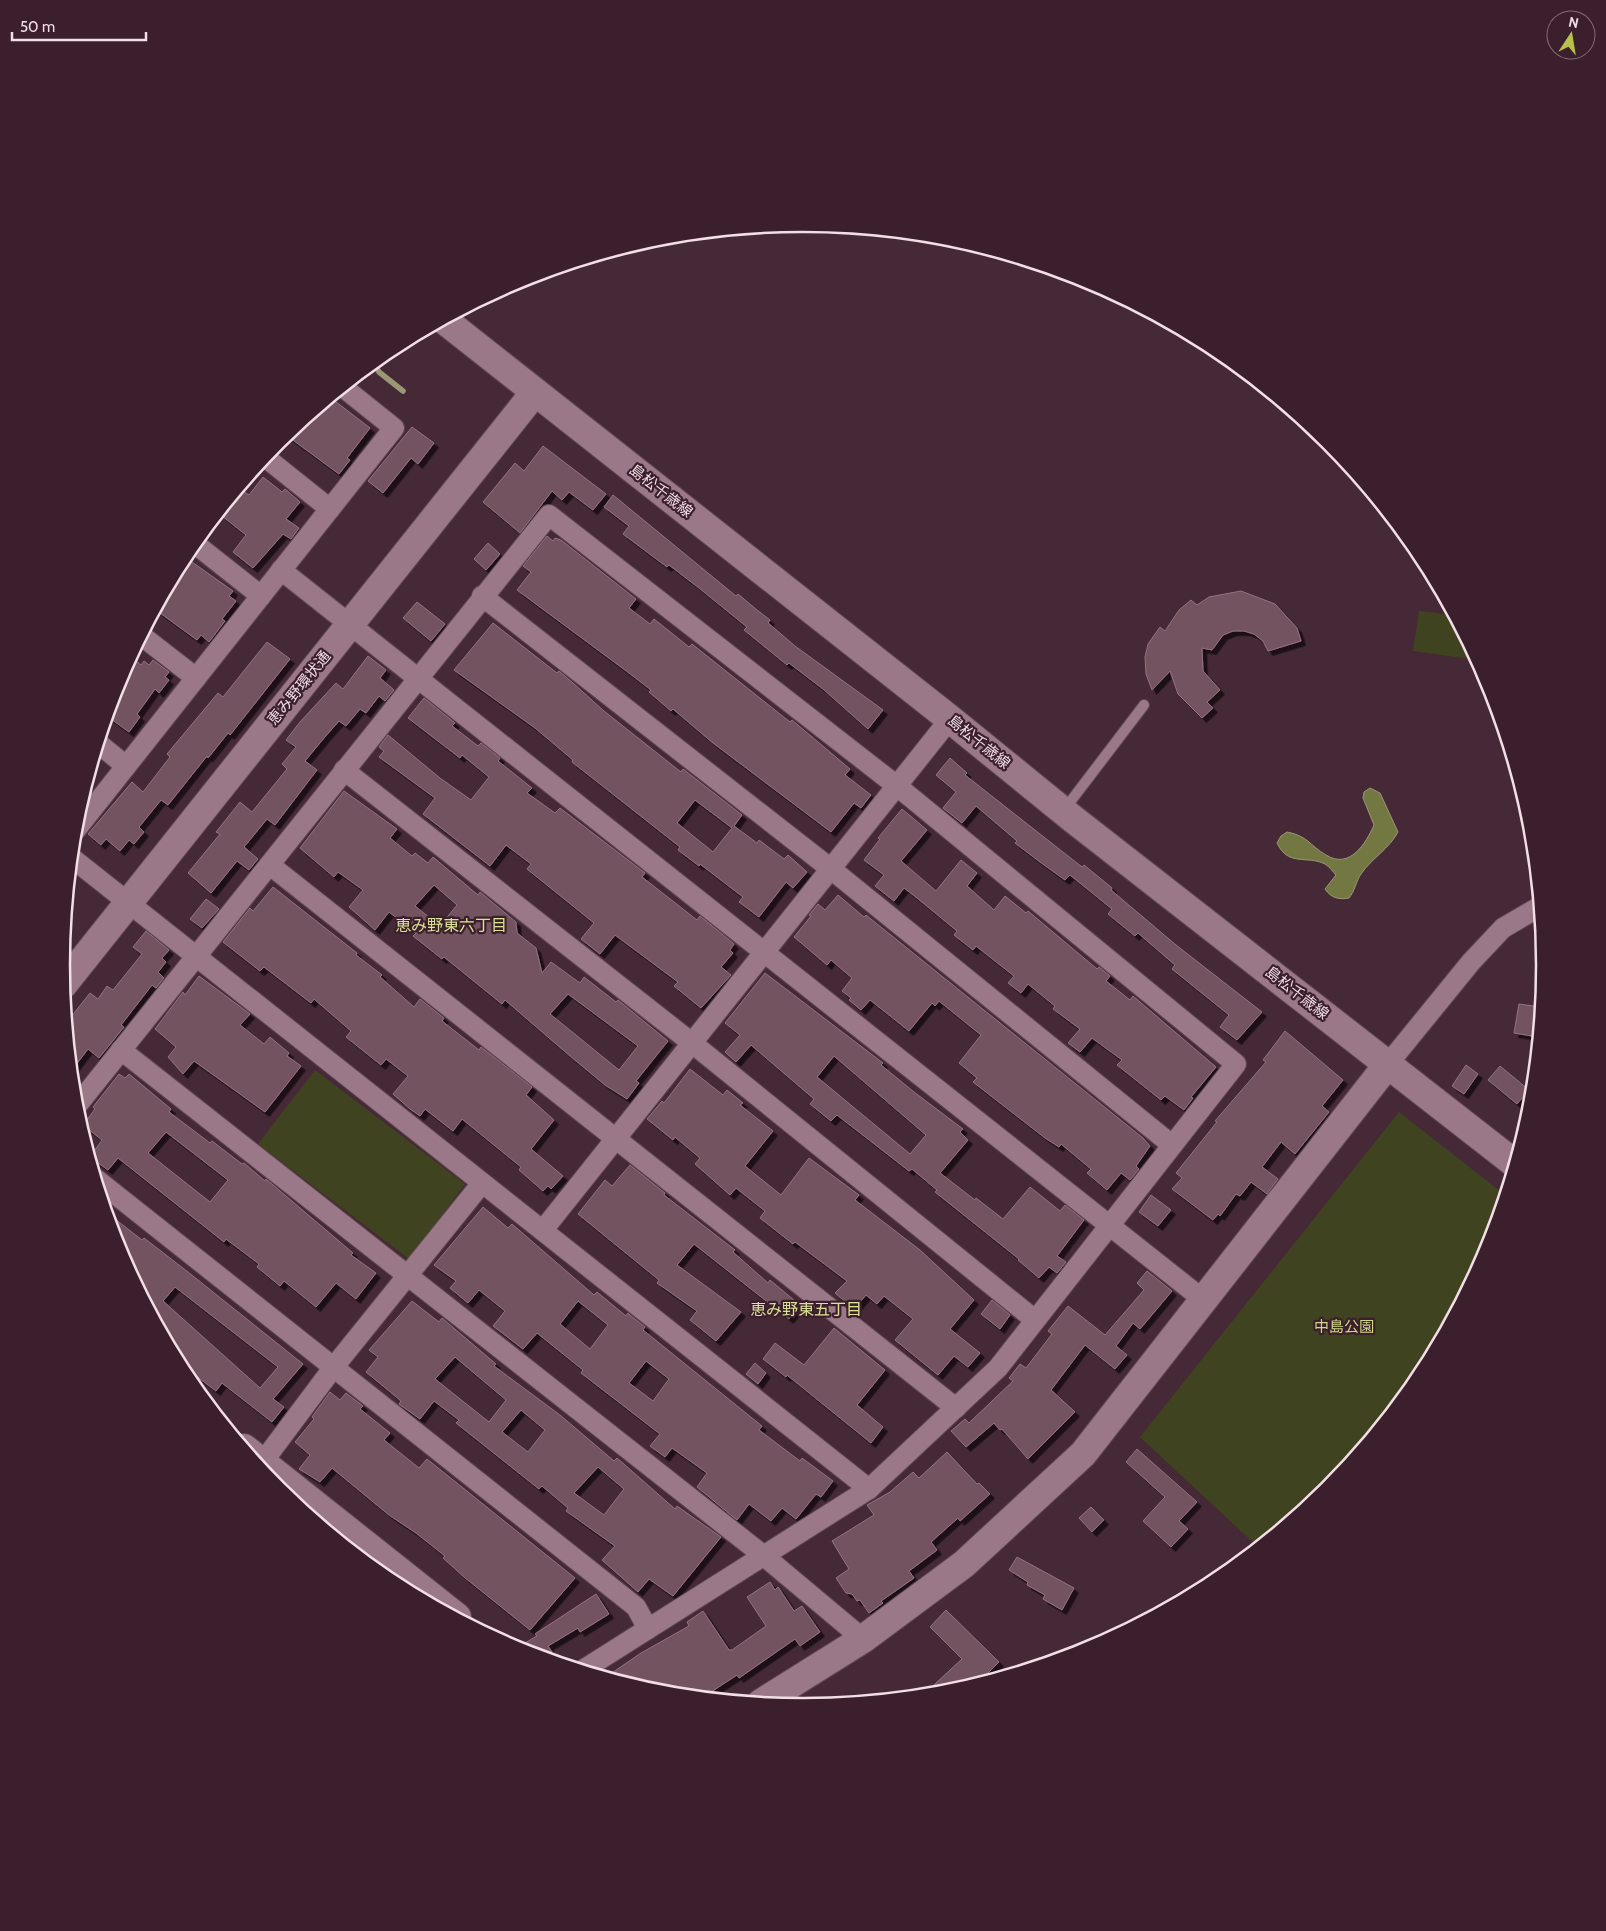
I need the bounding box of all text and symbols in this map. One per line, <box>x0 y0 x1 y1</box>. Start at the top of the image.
scale bar <box>12 10 146 42</box>
north arrow <box>1546 10 1596 60</box>
text: N <box>1567 12 1580 32</box>
text: 50 m <box>20 18 55 36</box>
street label: 島松千歳線 <box>626 461 696 521</box>
street label: 恵み野環状通 <box>264 647 334 729</box>
street label: 島松千歳線 <box>944 711 1014 773</box>
district label: 恵み野東六丁目 <box>395 916 507 935</box>
street label: 島松千歳線 <box>1262 963 1332 1023</box>
district label: 恵み野東五丁目 <box>750 1300 862 1319</box>
park label: 中島公園 <box>1314 1318 1374 1336</box>

